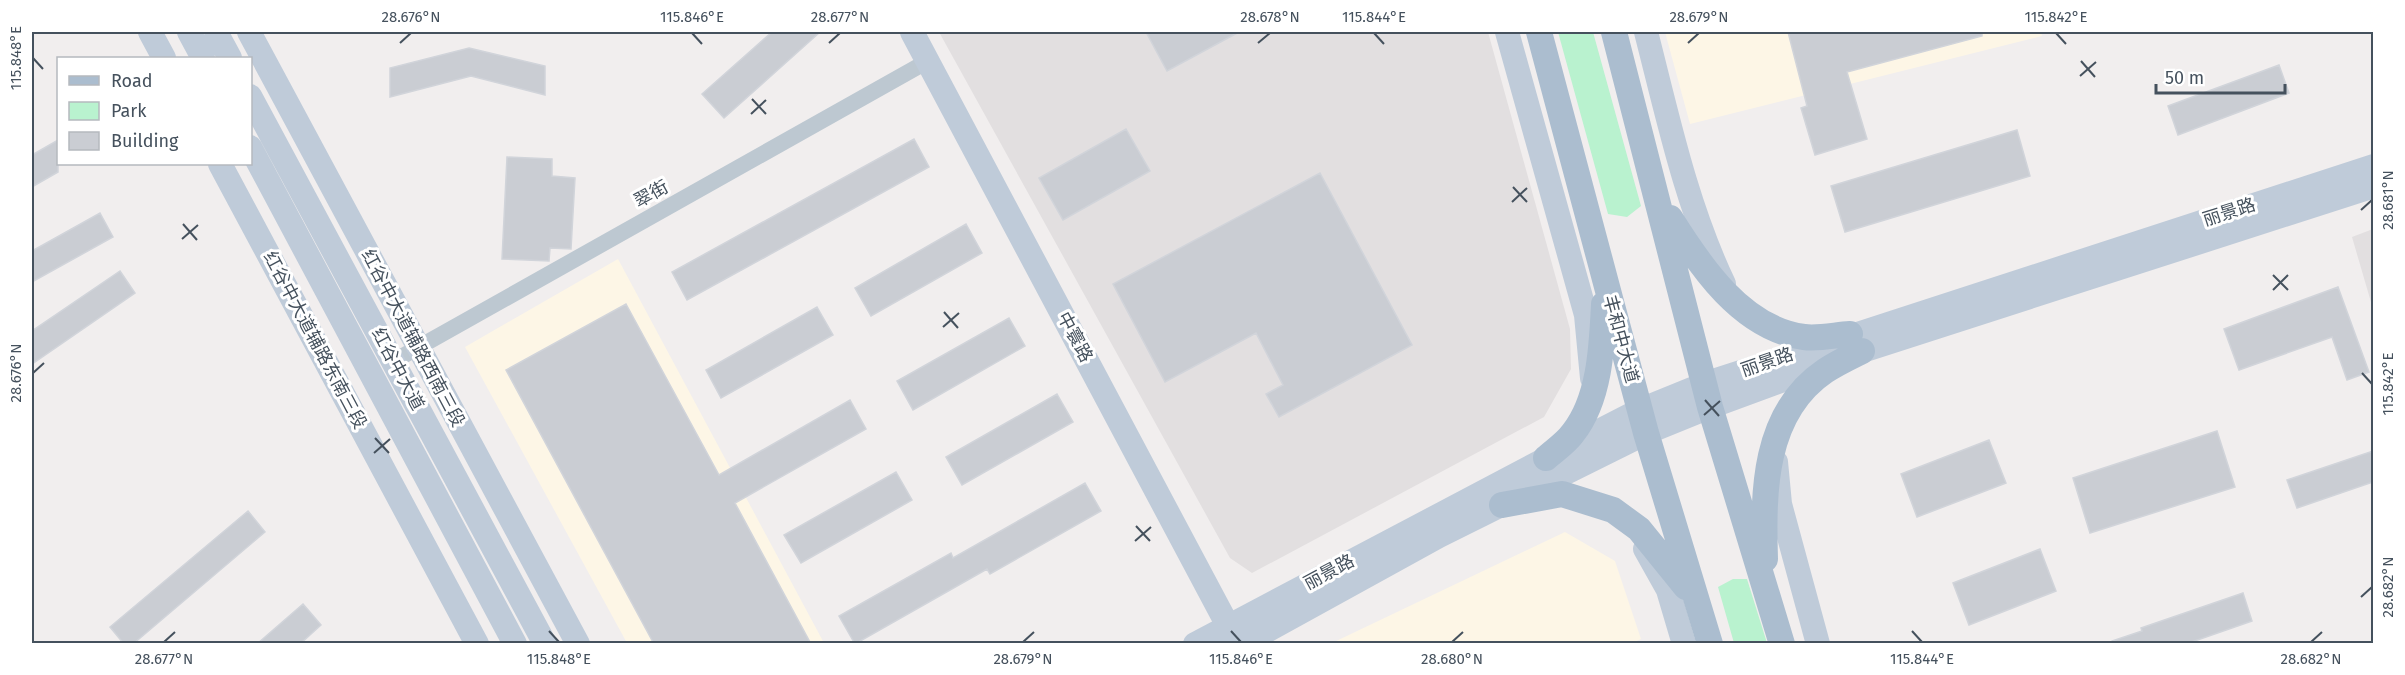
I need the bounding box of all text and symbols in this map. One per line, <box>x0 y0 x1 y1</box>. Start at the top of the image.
text: 28.676°N <box>381 8 441 26</box>
text: 115.846°E <box>660 8 724 26</box>
text: 28.677°N <box>811 8 869 26</box>
text: 28.678°N <box>1240 8 1300 26</box>
text: 115.844°E <box>1342 8 1406 26</box>
text: 28.679°N <box>1669 8 1729 26</box>
text: 115.842°E <box>2024 8 2088 26</box>
text: 115.848°E <box>7 26 25 90</box>
legend <box>57 57 252 165</box>
scale bar <box>2156 57 2285 95</box>
text: 50 m <box>2165 67 2204 89</box>
text: Road <box>111 70 153 92</box>
text: Park <box>111 100 147 122</box>
text: Building <box>111 130 179 152</box>
text: 28.681°N <box>2379 170 2397 230</box>
street label: 翠街 <box>630 176 672 212</box>
street label: 丽景路 <box>2200 193 2258 231</box>
street label: 红谷中大道辅路西南三段 <box>357 246 469 430</box>
street label: 红谷中大道辅路东南三段 <box>259 247 371 433</box>
street label: 丰和中大道 <box>1599 293 1643 385</box>
street label: 中寰路 <box>1053 308 1097 366</box>
street label: 红谷中大道 <box>367 324 429 414</box>
text: 28.676°N <box>7 343 25 403</box>
street label: 丽景路 <box>1738 343 1796 381</box>
text: 115.842°E <box>2379 352 2397 416</box>
street label: 丽景路 <box>1300 550 1358 594</box>
text: 28.682°N <box>2379 557 2397 617</box>
text: 28.677°N <box>135 650 193 668</box>
text: 115.848°E <box>527 650 591 668</box>
text: 28.679°N <box>993 650 1053 668</box>
text: 115.846°E <box>1209 650 1273 668</box>
text: 28.680°N <box>1421 650 1483 668</box>
text: 115.844°E <box>1890 650 1954 668</box>
text: 28.682°N <box>2281 650 2341 668</box>

